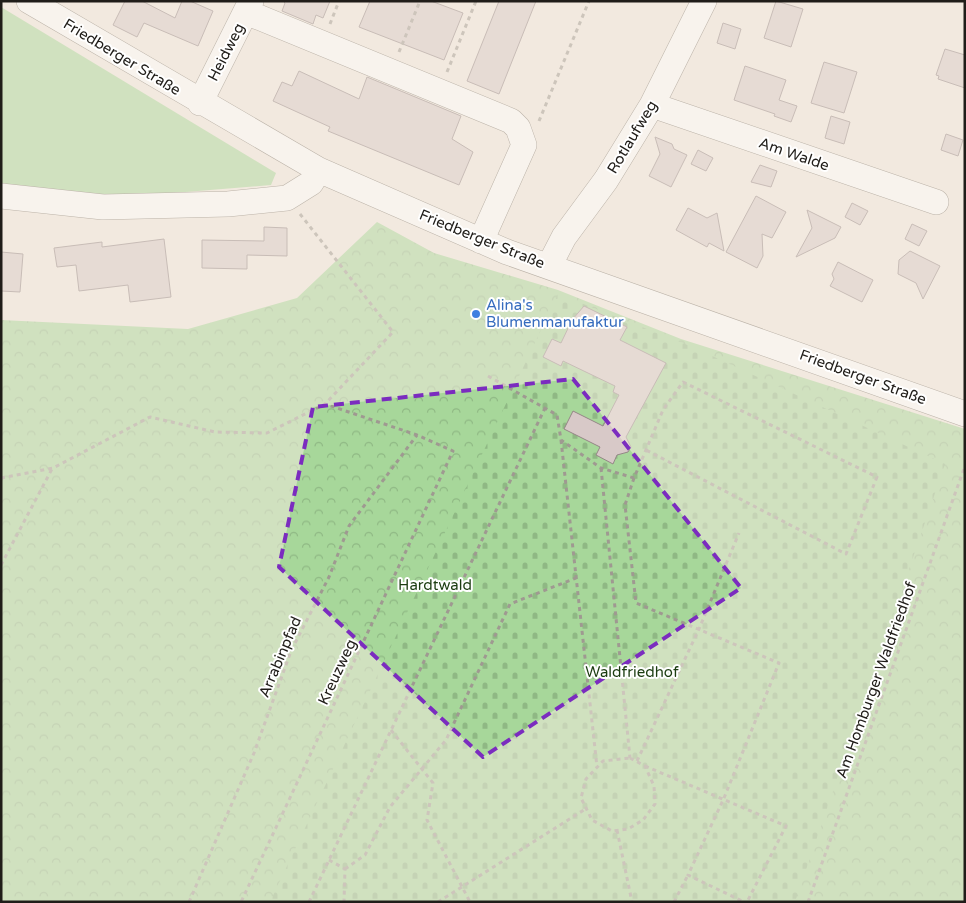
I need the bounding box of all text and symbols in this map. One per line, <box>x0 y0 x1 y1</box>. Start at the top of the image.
street label: Friedberger Straße <box>60 15 184 99</box>
street label: Heidweg <box>204 20 248 84</box>
street label: Rotlaufweg <box>603 97 661 177</box>
street label: Am Walde <box>756 134 832 174</box>
street label: Friedberger Straße <box>417 206 547 272</box>
place label: Alina's Blumenmanufaktur <box>486 296 624 331</box>
marker: Alina's Blumenmanufaktur <box>470 308 482 320</box>
street label: Friedberger Straße <box>797 346 929 408</box>
park label: Hardtwald <box>398 576 472 594</box>
street label: Am Homburger Waldfriedhof <box>832 579 920 781</box>
street label: Arrabinpfad <box>255 614 305 700</box>
street label: Kreuzweg <box>314 636 360 708</box>
park label: Waldfriedhof <box>585 663 679 681</box>

